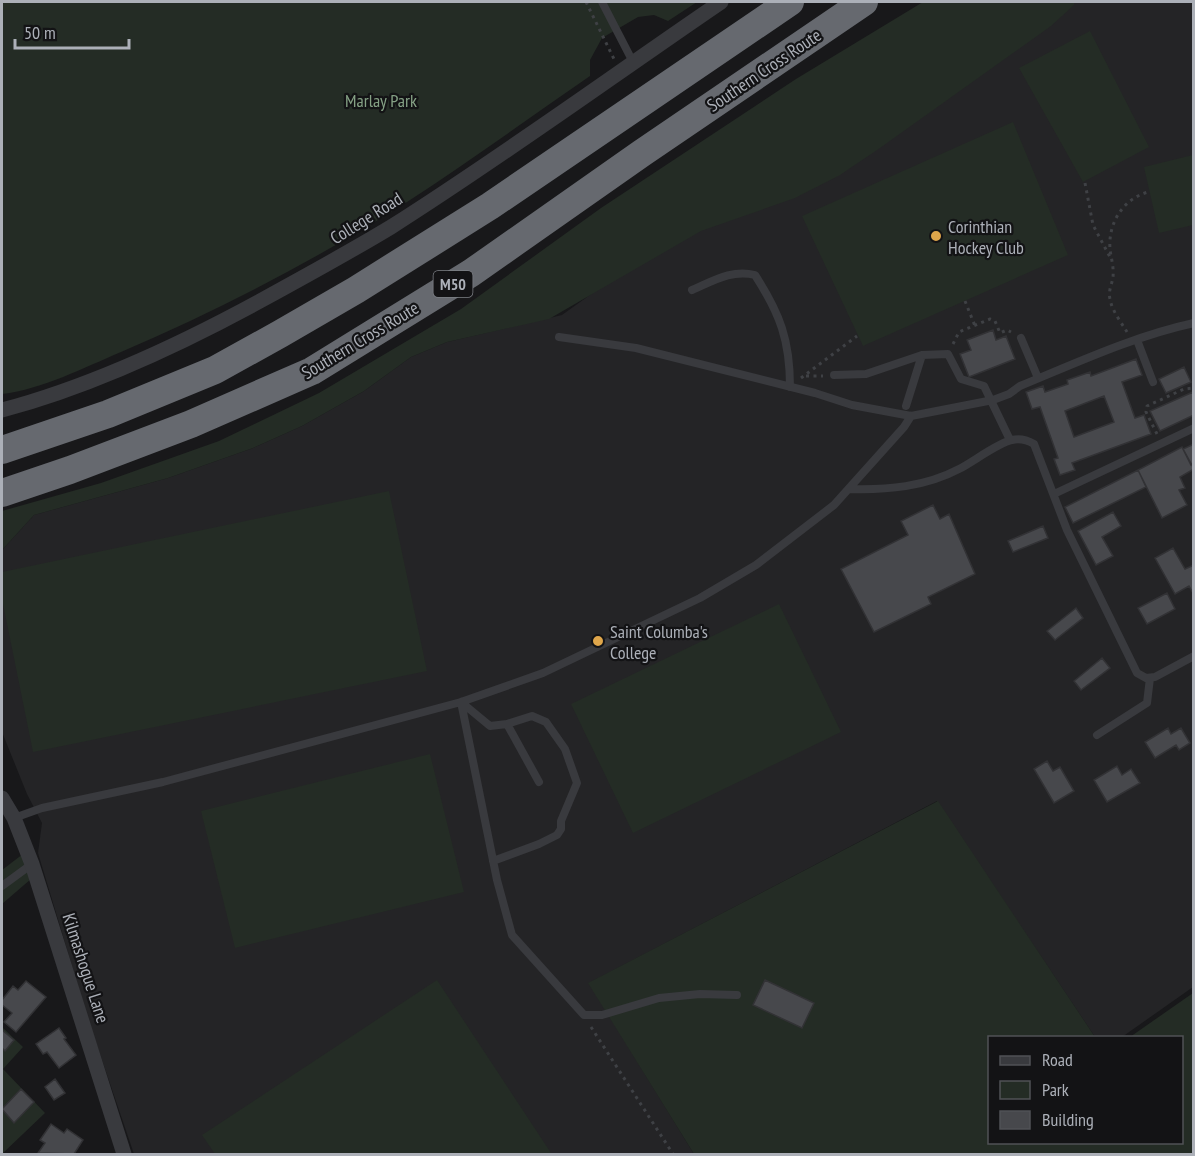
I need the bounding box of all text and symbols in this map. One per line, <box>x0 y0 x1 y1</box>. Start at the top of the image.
scale bar <box>15 12 129 50</box>
text: 50 m <box>24 21 56 44</box>
street label: Southern Cross Route <box>703 23 825 117</box>
park label: Marlay Park <box>345 89 417 112</box>
street label: College Road <box>326 187 406 249</box>
place label: Corinthian Hockey Club <box>948 215 1024 259</box>
marker: Corinthian Hockey Club <box>929 229 943 243</box>
road number: M50 <box>434 271 472 297</box>
street label: Southern Cross Route <box>297 296 423 384</box>
place label: Saint Columba's College <box>610 620 708 664</box>
marker: Saint Columba's College <box>591 634 605 648</box>
street label: Kilmashogue Lane <box>57 910 115 1026</box>
legend <box>988 1036 1183 1144</box>
text: Road <box>1042 1048 1073 1071</box>
text: Park <box>1042 1078 1069 1101</box>
text: Building <box>1042 1108 1094 1131</box>

